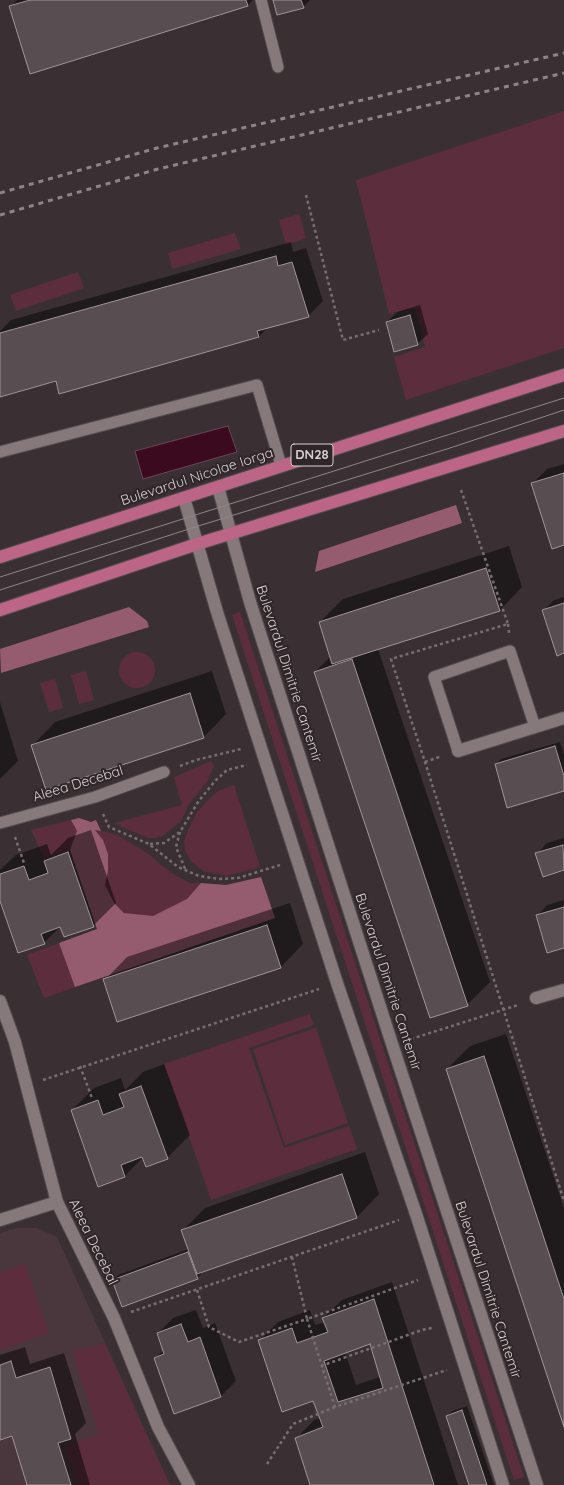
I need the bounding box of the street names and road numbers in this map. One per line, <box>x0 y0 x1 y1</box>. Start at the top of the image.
street label: Bulevardul Nicolae Iorga <box>119 444 275 510</box>
road number: DN28 <box>291 444 333 466</box>
street label: Bulevardul Dimitrie Cantemir <box>252 583 326 765</box>
street label: Aleea Decebal <box>31 762 125 806</box>
street label: Bulevardul Dimitrie Cantemir <box>351 891 425 1073</box>
street label: Aleea Decebal <box>65 1196 121 1288</box>
street label: Bulevardul Dimitrie Cantemir <box>451 1199 525 1381</box>

